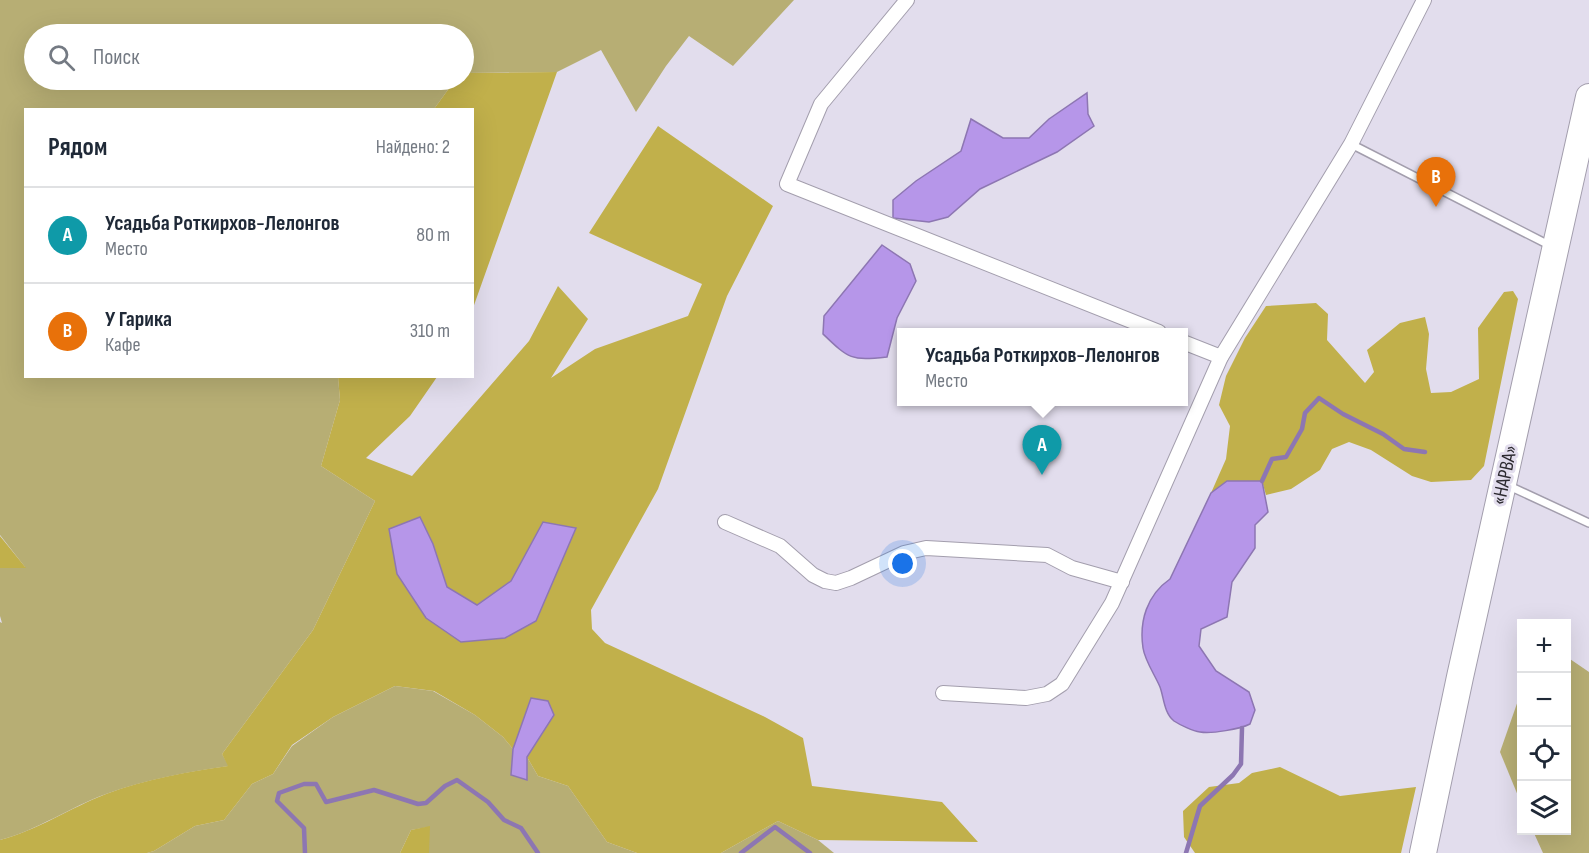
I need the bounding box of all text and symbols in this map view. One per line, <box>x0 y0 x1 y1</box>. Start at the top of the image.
search box <box>24 24 474 90</box>
icon: search <box>45 41 78 74</box>
text: Поиск <box>93 44 139 71</box>
text: Рядом <box>48 132 107 163</box>
text: Найдено: 2 <box>376 135 450 159</box>
pin: B <box>1416 158 1456 207</box>
text: Усадьба Роткирхов-Лелонгов <box>105 210 340 237</box>
text: A <box>63 223 72 247</box>
text: 80 m <box>416 223 450 247</box>
text: Место <box>105 237 148 261</box>
text: У Гарика <box>105 306 172 333</box>
text: B <box>63 319 72 343</box>
text: 310 m <box>410 319 450 343</box>
popup <box>897 328 1188 406</box>
text: Кафе <box>105 333 141 357</box>
text: Усадьба Роткирхов-Лелонгов <box>925 342 1160 369</box>
text: Место <box>925 369 968 393</box>
pin: A <box>1022 426 1062 475</box>
street label: «НАРВА» <box>1487 443 1523 507</box>
your location <box>888 549 917 578</box>
map controls <box>1517 619 1571 835</box>
button: + <box>1517 619 1571 673</box>
button: − <box>1517 673 1571 727</box>
button: locate <box>1517 727 1571 781</box>
button: layers <box>1517 781 1571 835</box>

